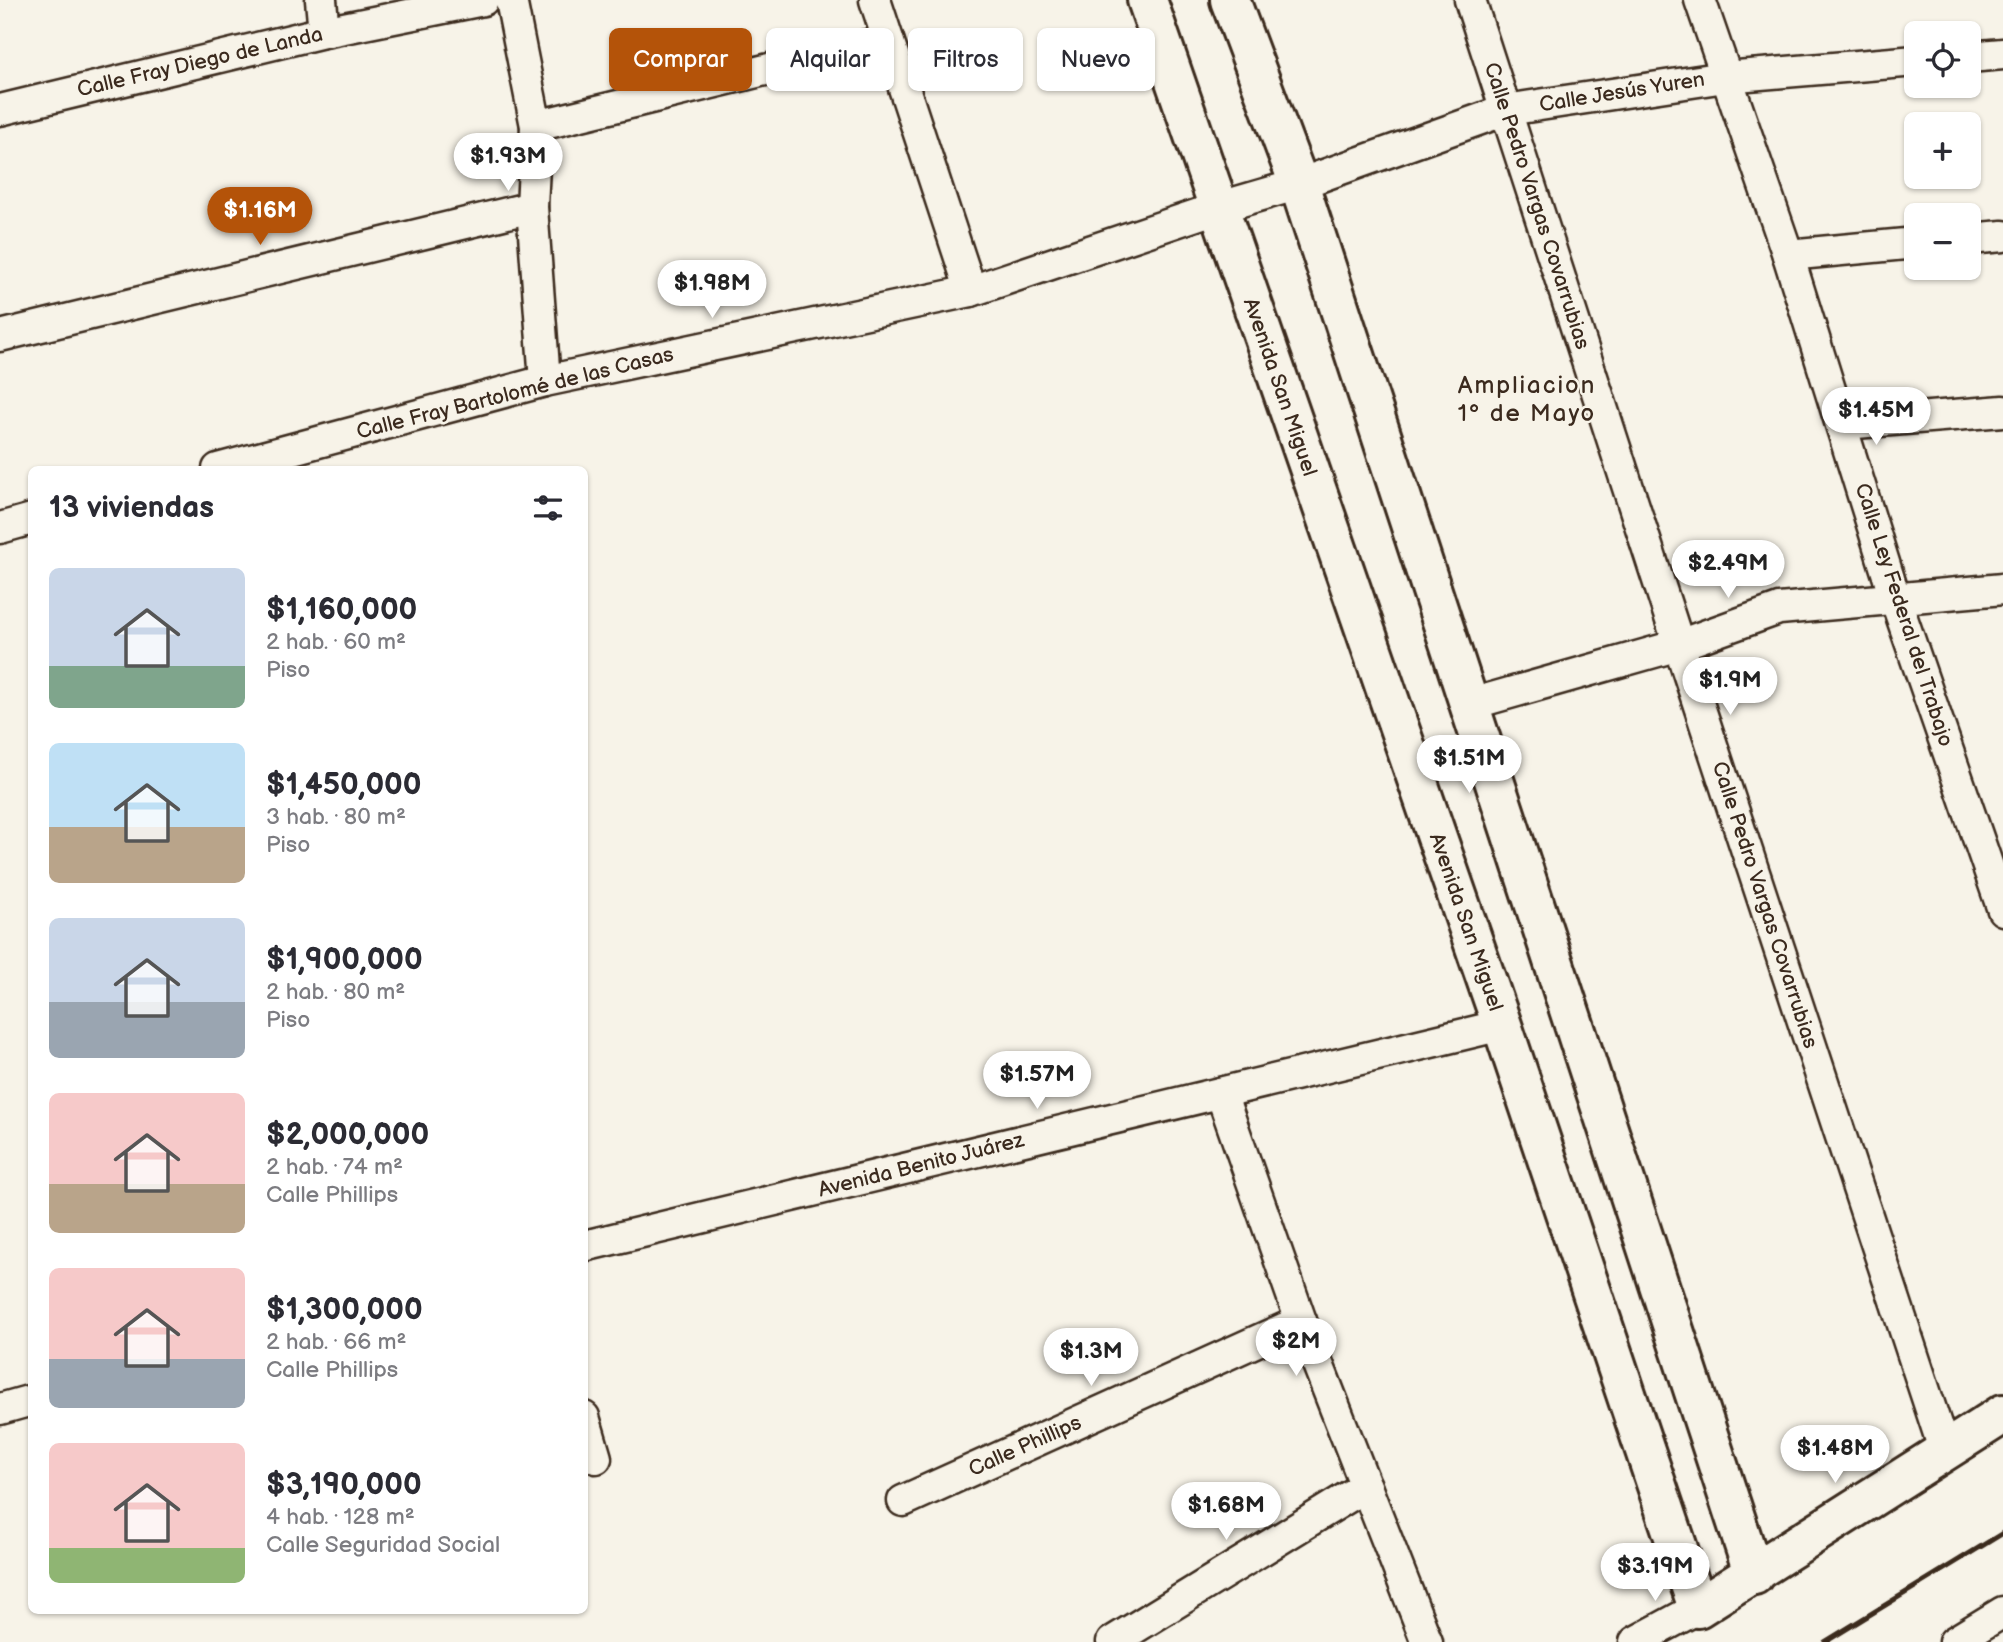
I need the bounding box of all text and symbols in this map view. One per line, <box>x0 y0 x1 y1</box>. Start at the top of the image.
map controls <box>1904 21 1981 280</box>
button: locate <box>1904 21 1981 98</box>
street label: Calle Fray Diego de Landa <box>75 22 325 102</box>
chip: Comprar <box>609 28 752 91</box>
chip: Alquilar <box>766 28 894 91</box>
chip: Filtros <box>908 28 1023 91</box>
chip: Nuevo <box>1037 28 1155 91</box>
street label: Calle Pedro Vargas Covarrubias <box>1479 59 1595 353</box>
street label: Calle Jesús Yuren <box>1538 67 1706 117</box>
button: + <box>1904 112 1981 189</box>
pin: $1.93M <box>451 134 565 193</box>
text: $1.93M <box>470 142 546 170</box>
pin: $1.16M <box>203 188 317 247</box>
text: $1.16M <box>223 196 297 224</box>
button: − <box>1904 203 1981 280</box>
pin: $1.98M <box>655 260 769 320</box>
text: $1.98M <box>673 269 751 297</box>
street label: Avenida San Miguel <box>1238 295 1322 479</box>
street label: Calle Fray Bartolomé de las Casas <box>354 341 676 445</box>
district label: Ampliacion 1º de Mayo <box>1458 371 1596 428</box>
pin: $1.45M <box>1819 388 1933 447</box>
text: $1.45M <box>1838 396 1914 424</box>
street label: Calle Ley Federal del Trabajo <box>1850 480 1958 750</box>
icon: filters <box>529 489 567 527</box>
text: 13 viviendas <box>49 490 214 526</box>
pin: $2.49M <box>1671 540 1785 600</box>
text: $2.49M <box>1688 549 1768 577</box>
text: $1,160,000 <box>266 592 417 628</box>
icon: home <box>105 596 189 680</box>
text: 2 hab. · 60 m² <box>266 628 406 656</box>
text: Piso <box>266 656 310 684</box>
pin: $1.9M <box>1681 658 1779 717</box>
text: $1.9M <box>1698 666 1762 694</box>
pin: $1.51M <box>1412 736 1526 795</box>
text: $1.51M <box>1433 744 1505 772</box>
street label: Calle Pedro Vargas Covarrubias <box>1707 758 1823 1052</box>
text: $1,450,000 <box>266 767 421 803</box>
icon: home <box>105 771 189 855</box>
text: 3 hab. · 80 m² <box>266 803 406 831</box>
street label: Avenida San Miguel <box>1424 830 1508 1014</box>
text: Piso <box>266 831 310 859</box>
text: $1,900,000 <box>266 942 423 978</box>
icon: home <box>105 946 189 1030</box>
text: 2 hab. · 80 m² <box>266 978 405 1006</box>
text: Piso <box>266 1006 310 1034</box>
pin: $1.57M <box>980 1052 1094 1111</box>
text: $1.57M <box>999 1060 1075 1088</box>
text: $2,000,000 <box>266 1117 429 1153</box>
icon: home <box>105 1121 189 1205</box>
street label: Avenida Benito Juárez <box>816 1127 1027 1203</box>
text: 2 hab. · 74 m² <box>266 1153 403 1181</box>
text: Calle Phillips <box>266 1181 398 1209</box>
text: $1,300,000 <box>266 1292 423 1328</box>
icon: home <box>105 1296 189 1380</box>
pin: $2M <box>1262 1318 1330 1378</box>
text: $2M <box>1272 1327 1320 1355</box>
text: 2 hab. · 66 m² <box>266 1328 406 1356</box>
pin: $1.3M <box>1042 1328 1140 1388</box>
text: $1.3M <box>1059 1337 1123 1365</box>
text: Calle Phillips <box>266 1356 398 1384</box>
street label: Calle Phillips <box>965 1410 1085 1482</box>
pin: $1.48M <box>1778 1426 1892 1485</box>
text: $1.48M <box>1796 1434 1874 1462</box>
text: $3,190,000 <box>266 1467 422 1503</box>
icon: home <box>105 1471 189 1555</box>
pin: $1.68M <box>1169 1482 1283 1542</box>
text: $1.68M <box>1187 1491 1265 1519</box>
text: 4 hab. · 128 m² <box>266 1503 415 1531</box>
text: Calle Seguridad Social <box>266 1531 500 1559</box>
pin: $3.19M <box>1598 1544 1712 1603</box>
text: $3.19M <box>1617 1552 1693 1580</box>

